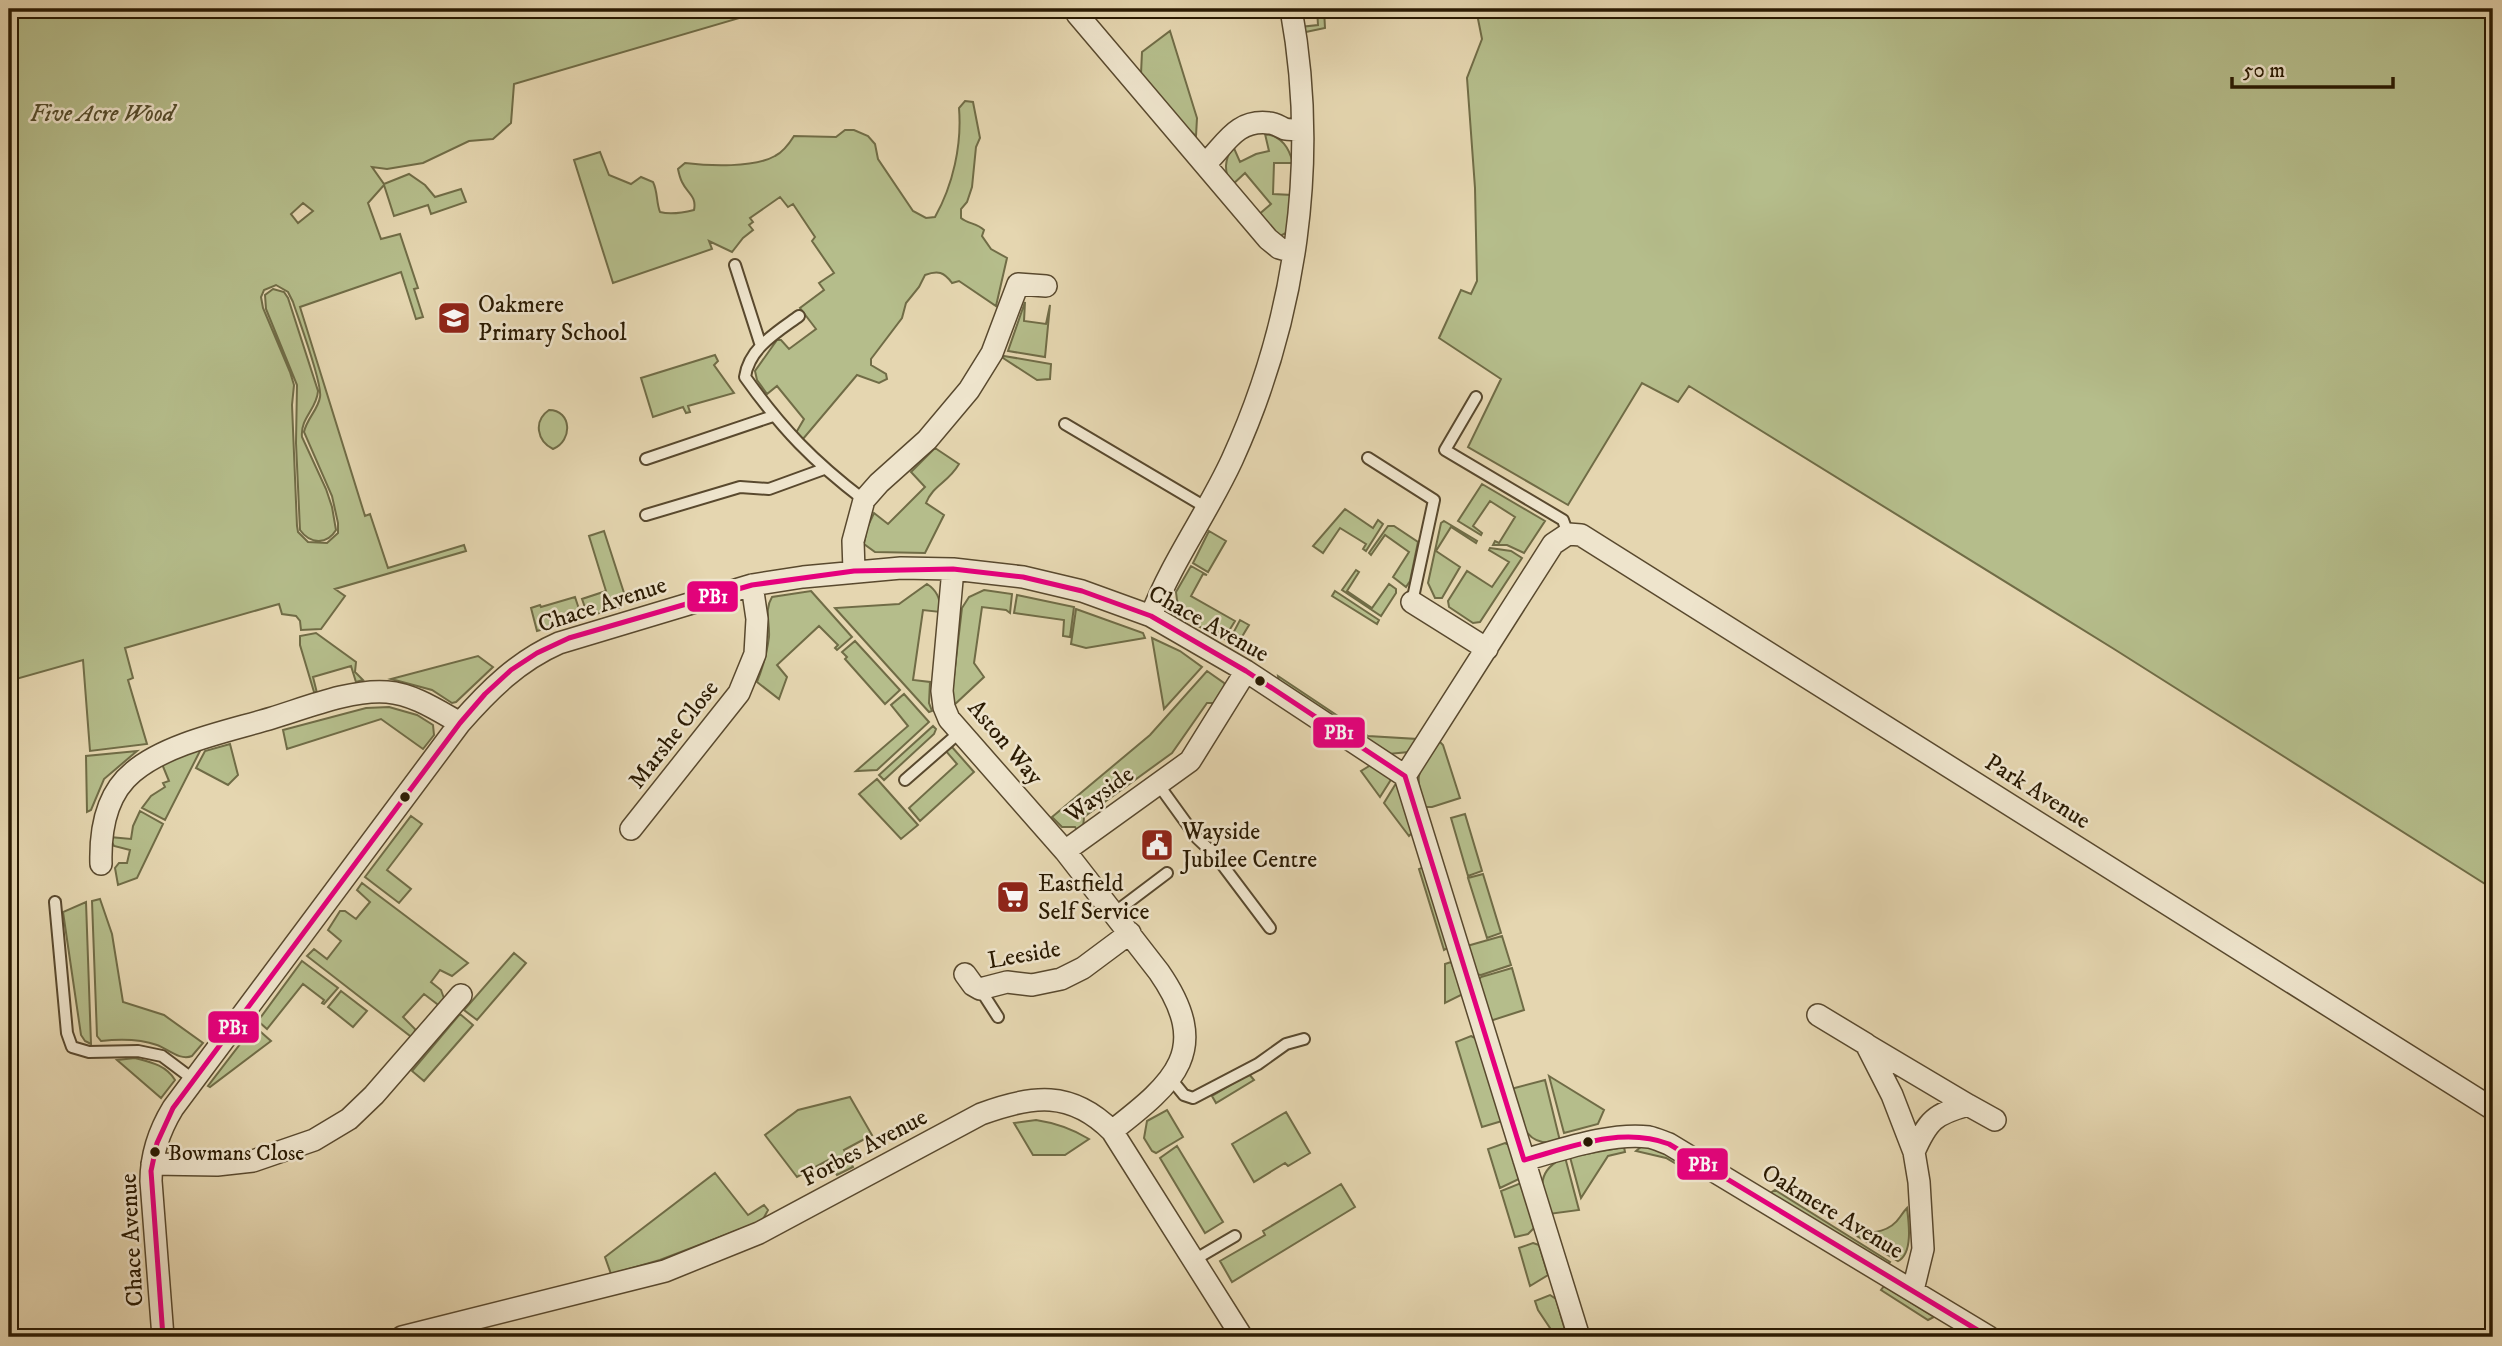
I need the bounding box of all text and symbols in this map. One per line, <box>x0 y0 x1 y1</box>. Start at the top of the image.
scale bar <box>2232 46 2394 90</box>
text: 50 m <box>2243 58 2285 84</box>
park label: Five Acre Wood <box>30 99 178 129</box>
place label: Oakmere Primary School <box>478 290 627 348</box>
school or university icon: Oakmere Primary School <box>435 299 473 337</box>
street label: Chace Avenue <box>534 570 670 640</box>
street label: Chace Avenue <box>1143 578 1274 669</box>
line badge: PB1 <box>686 580 739 613</box>
text: PB1 <box>698 586 728 609</box>
street label: Marshe Close <box>622 674 725 795</box>
unlabelled marker <box>1253 674 1267 688</box>
street label: Aston Way <box>961 694 1050 792</box>
line badge: PB1 <box>1312 716 1366 749</box>
text: PB1 <box>1324 722 1354 745</box>
street label: Park Avenue <box>1979 748 2096 836</box>
street label: Wayside <box>1058 760 1140 830</box>
unlabelled marker <box>398 790 412 804</box>
place label: Wayside Jubilee Centre <box>1180 817 1317 875</box>
public building icon: Wayside Jubilee Centre <box>1138 826 1176 864</box>
place label: Eastfield Self Service <box>1038 869 1149 927</box>
supermarket icon: Eastfield Self Service <box>994 878 1032 916</box>
street label: Leeside <box>985 934 1063 976</box>
line badge: PB1 <box>207 1010 260 1044</box>
text: PB1 <box>218 1017 248 1040</box>
street label: Forbes Avenue <box>797 1102 932 1194</box>
unlabelled marker <box>1581 1135 1595 1149</box>
place label: Bowmans Close <box>168 1140 304 1167</box>
marker: Bowmans Close <box>148 1145 162 1159</box>
line badge: PB1 <box>1676 1147 1729 1181</box>
text: PB1 <box>1688 1154 1718 1177</box>
street label: Oakmere Avenue <box>1756 1158 1909 1266</box>
street label: Chace Avenue <box>114 1173 150 1307</box>

